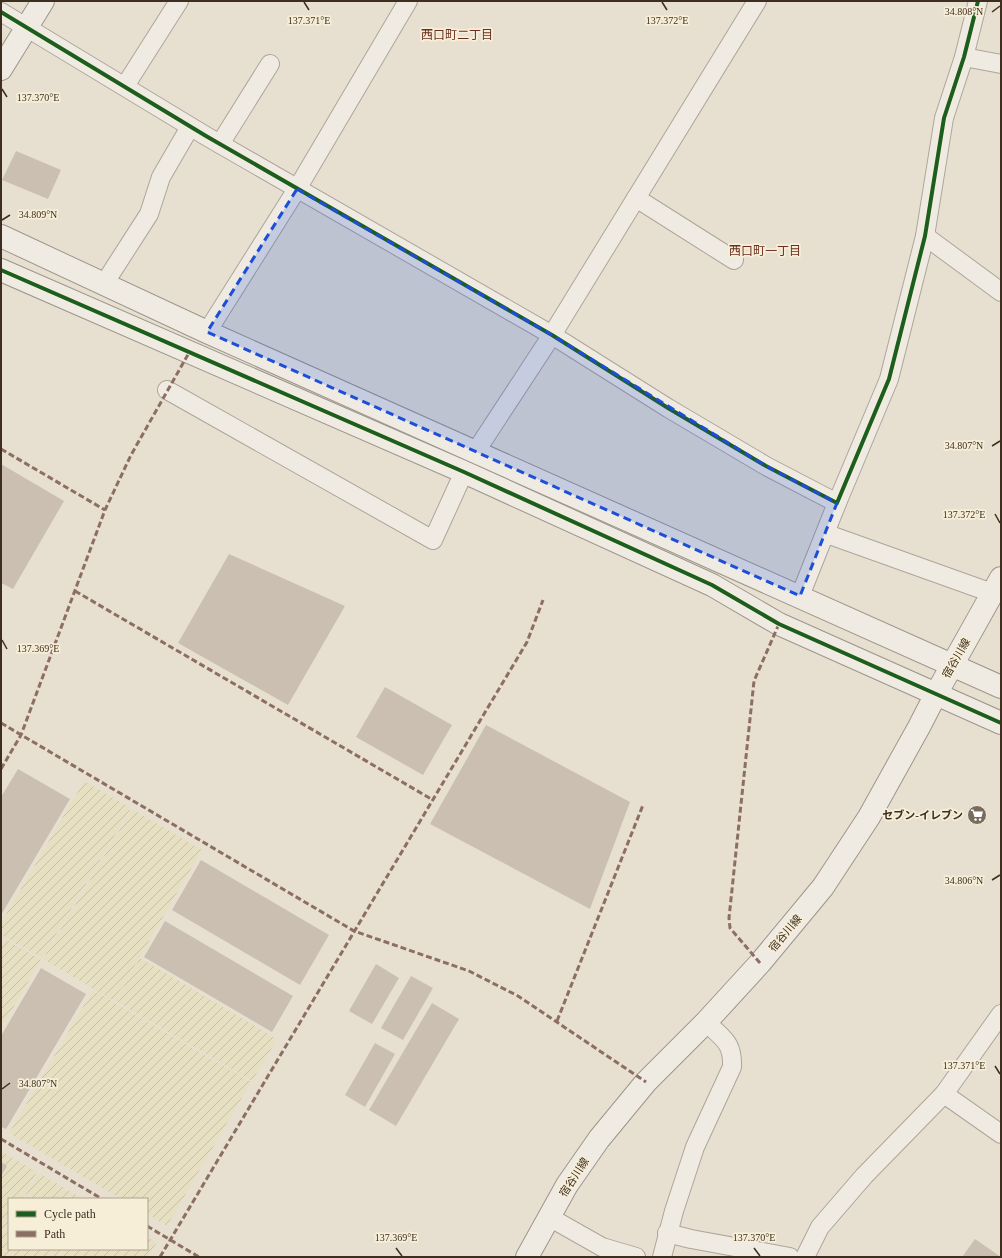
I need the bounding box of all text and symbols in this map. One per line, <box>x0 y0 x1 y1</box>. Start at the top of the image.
text: 34.808°N <box>945 6 983 17</box>
text: 137.371°E <box>288 15 330 26</box>
text: 137.372°E <box>646 15 688 26</box>
district label: 西口町二丁目 <box>421 28 493 42</box>
text: 137.370°E <box>17 92 59 103</box>
text: 34.809°N <box>19 209 57 220</box>
district label: 西口町一丁目 <box>729 244 801 258</box>
text: 34.807°N <box>945 440 983 451</box>
text: 137.372°E <box>943 509 985 520</box>
street label: 宿谷川線 <box>940 636 972 680</box>
text: 137.369°E <box>17 643 59 654</box>
supermarket icon: セブン-イレブン <box>966 804 988 826</box>
place label: セブン-イレブン <box>882 809 963 821</box>
text: 34.806°N <box>945 875 983 886</box>
street label: 宿谷川線 <box>766 912 804 954</box>
text: 137.371°E <box>943 1060 985 1071</box>
text: 34.807°N <box>19 1078 57 1089</box>
street label: 宿谷川線 <box>557 1155 591 1199</box>
legend <box>8 1198 148 1250</box>
text: Cycle path <box>44 1207 96 1221</box>
text: Path <box>44 1227 65 1241</box>
text: 137.369°E <box>375 1232 417 1243</box>
text: 137.370°E <box>733 1232 775 1243</box>

